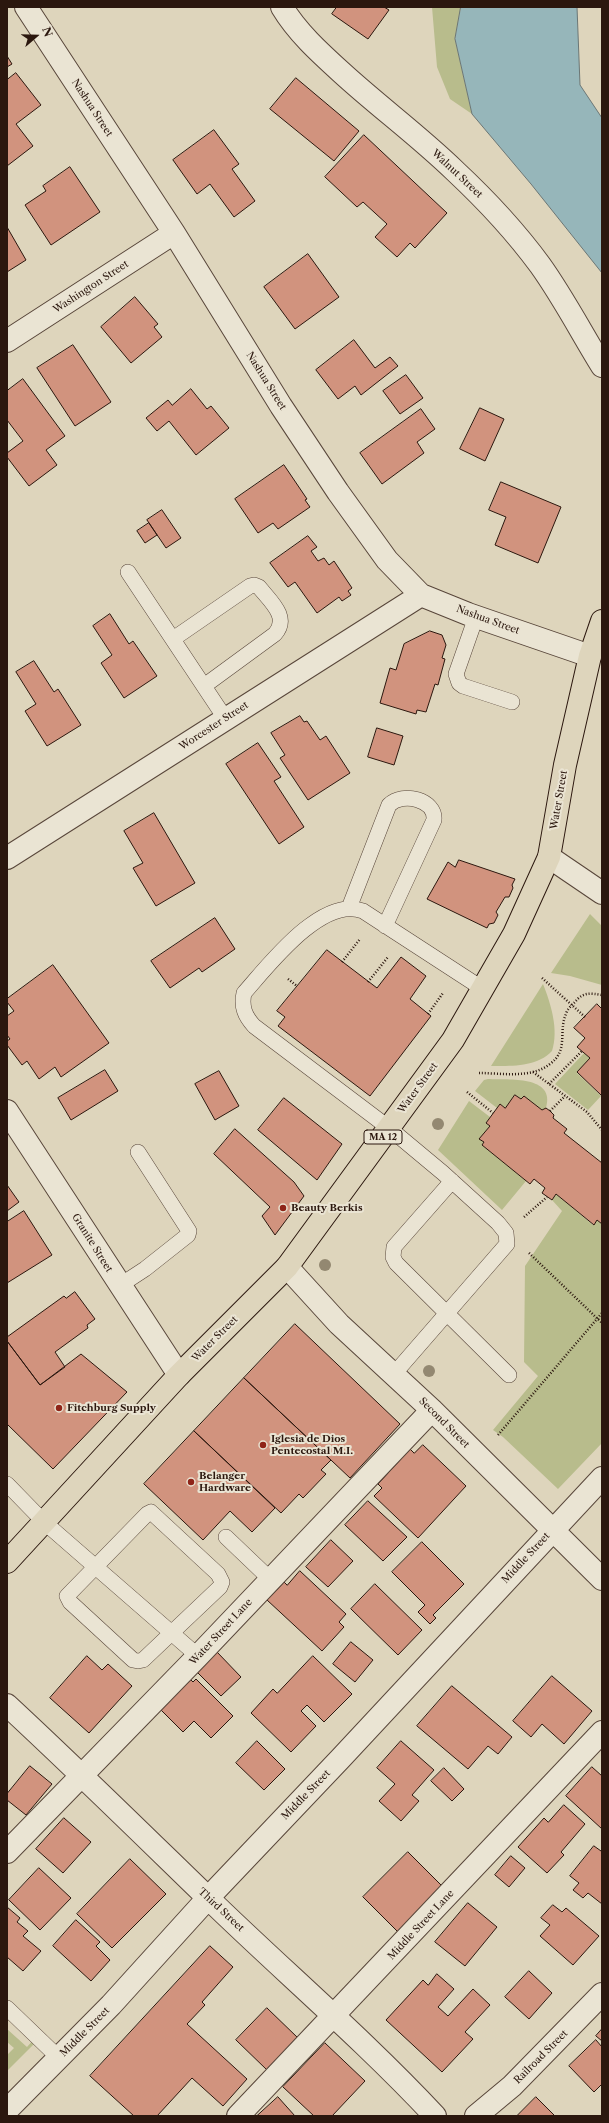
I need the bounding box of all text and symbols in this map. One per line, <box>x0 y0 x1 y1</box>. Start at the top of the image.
north arrow <box>16 16 56 56</box>
text: N <box>39 25 55 39</box>
street label: Nashua Street <box>69 77 115 139</box>
street label: Walnut Street <box>429 147 485 201</box>
street label: Washington Street <box>51 258 131 316</box>
street label: Nashua Street <box>243 350 289 412</box>
street label: Nashua Street <box>455 603 521 637</box>
street label: Worcester Street <box>177 699 251 753</box>
street label: Water Street <box>548 770 570 830</box>
street label: Water Street <box>396 1060 440 1116</box>
road number: MA 12 <box>364 1130 402 1144</box>
place label: Beauty Berkis <box>291 1202 363 1214</box>
marker: Beauty Berkis <box>278 1203 288 1213</box>
street label: Granite Street <box>69 1211 115 1275</box>
street label: Water Street <box>190 1314 240 1364</box>
street label: Second Street <box>416 1395 472 1451</box>
place label: Fitchburg Supply <box>67 1402 156 1414</box>
marker: Fitchburg Supply <box>54 1403 64 1413</box>
place label: Iglesia de Dios Pentecostal M.I. <box>271 1433 353 1456</box>
marker: Iglesia de Dios Pentecostal M.I. <box>258 1440 268 1450</box>
place label: Belanger Hardware <box>199 1470 251 1494</box>
marker: Belanger Hardware <box>186 1477 196 1487</box>
street label: Middle Street <box>499 1530 553 1586</box>
street label: Water Street Lane <box>187 1596 255 1668</box>
street label: Middle Street <box>279 1767 333 1823</box>
street label: Third Street <box>196 1886 246 1934</box>
street label: Middle Street Lane <box>385 1888 457 1962</box>
street label: Middle Street <box>58 2005 112 2059</box>
street label: Railroad Street <box>512 2028 570 2086</box>

